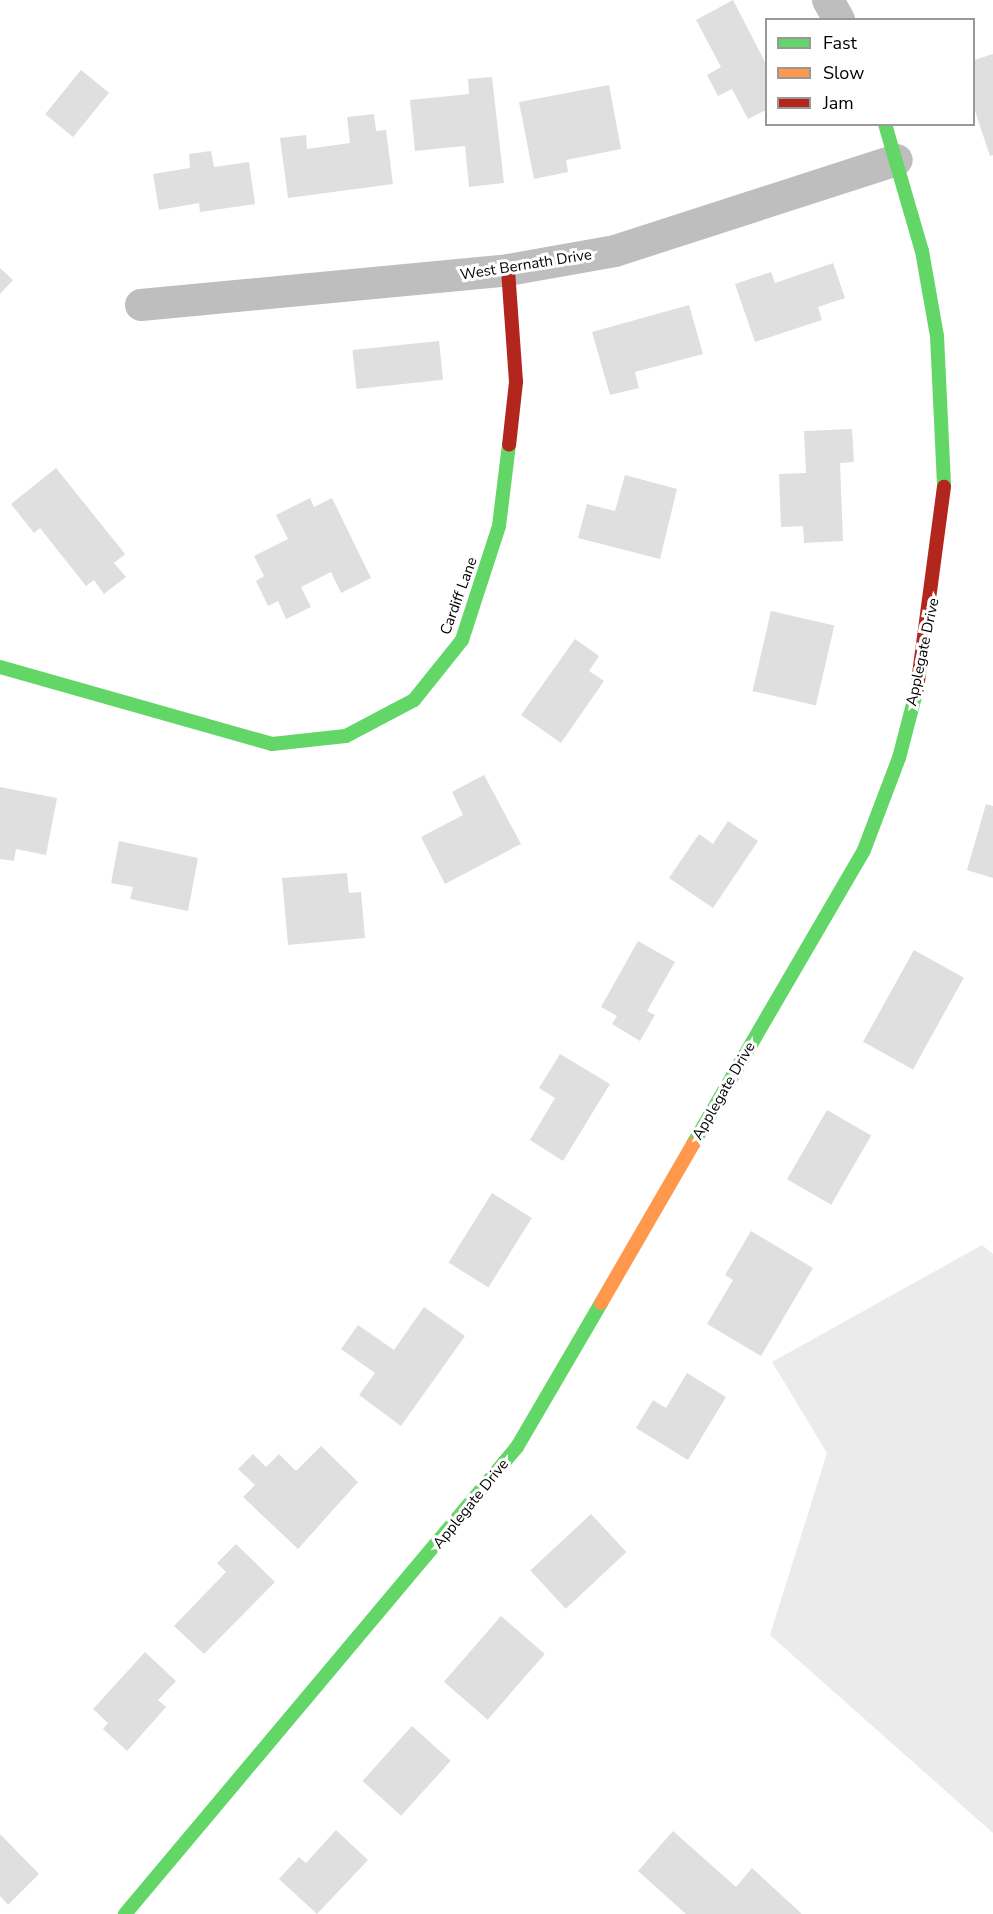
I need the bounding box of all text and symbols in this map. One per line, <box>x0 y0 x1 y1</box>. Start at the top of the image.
legend <box>765 18 975 126</box>
text: Fast <box>823 31 857 55</box>
text: Slow <box>823 61 864 85</box>
text: Jam <box>823 91 854 115</box>
street label: West Bernath Drive <box>459 246 593 284</box>
street label: Cardiff Lane <box>437 555 481 637</box>
street label: Applegate Drive <box>903 596 943 708</box>
street label: Applegate Drive <box>689 1039 759 1143</box>
street label: Applegate Drive <box>429 1456 513 1552</box>

